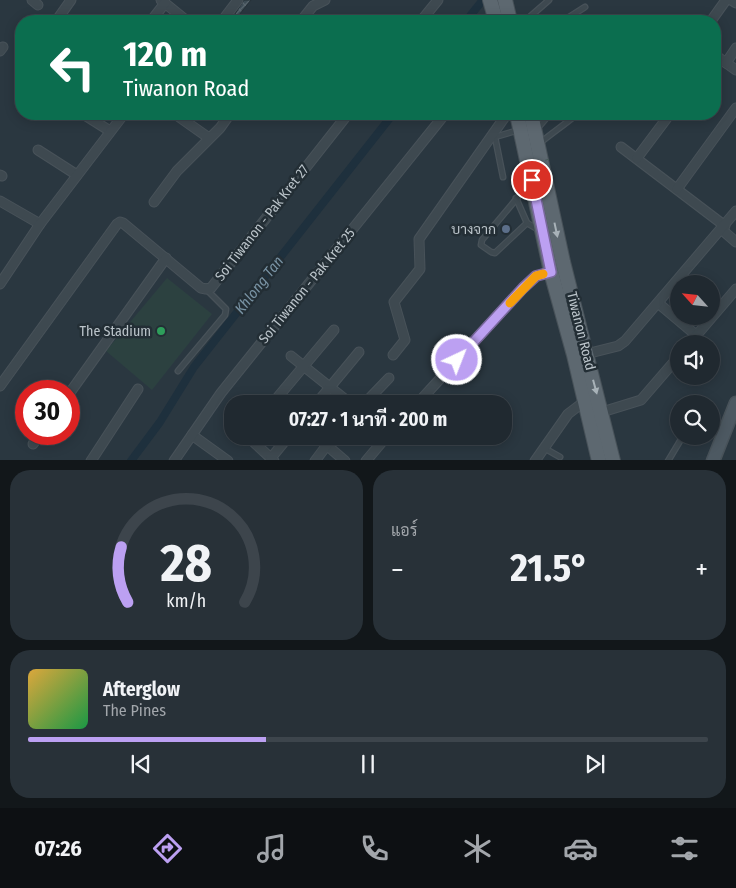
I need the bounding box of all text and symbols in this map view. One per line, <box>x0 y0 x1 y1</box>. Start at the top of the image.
text: 120 m <box>123 33 207 75</box>
icon: left <box>40 35 105 100</box>
text: Tiwanon Road <box>123 75 249 102</box>
pin <box>511 159 553 201</box>
street label: Soi Tiwanon - Pak Kret 27 <box>211 161 313 284</box>
icon: arrive <box>518 166 546 194</box>
place label: บางจาก <box>451 221 496 238</box>
one-way arrow <box>552 222 560 237</box>
marker: บางจาก <box>500 223 512 235</box>
street label: Soi Tiwanon - Pak Kret 25 <box>255 225 359 347</box>
water label: Khlong Tan <box>231 253 287 317</box>
north arrow <box>670 275 720 325</box>
map controls <box>670 275 720 445</box>
street label: Tiwanon Road <box>563 290 599 372</box>
place label: The Stadium <box>80 323 151 340</box>
marker: The Stadium <box>155 325 167 337</box>
position arrow <box>430 333 482 385</box>
button: sound <box>670 335 720 385</box>
speed limit sign: 30 <box>15 380 80 445</box>
one-way arrow <box>592 380 600 395</box>
button: search <box>670 395 720 445</box>
text: 07:27 · 1 นาที · 200 m <box>289 408 447 431</box>
text: แอร์ <box>391 521 417 540</box>
text: 28 <box>160 532 212 595</box>
text: 21.5° <box>510 545 589 591</box>
text: − <box>391 553 404 586</box>
text: + <box>695 553 708 586</box>
text: km/h <box>167 590 206 612</box>
text: Afterglow <box>103 678 180 701</box>
text: The Pines <box>103 701 166 720</box>
icon: previous <box>127 750 155 778</box>
icon: pause <box>354 750 382 778</box>
icon: next <box>581 750 609 778</box>
icon: directions <box>150 831 185 866</box>
icon: music <box>254 831 289 866</box>
icon: phone <box>357 831 392 866</box>
icon: climate <box>460 831 495 866</box>
icon: car <box>563 831 598 866</box>
icon: filters <box>667 831 702 866</box>
text: 07:26 <box>34 835 82 862</box>

